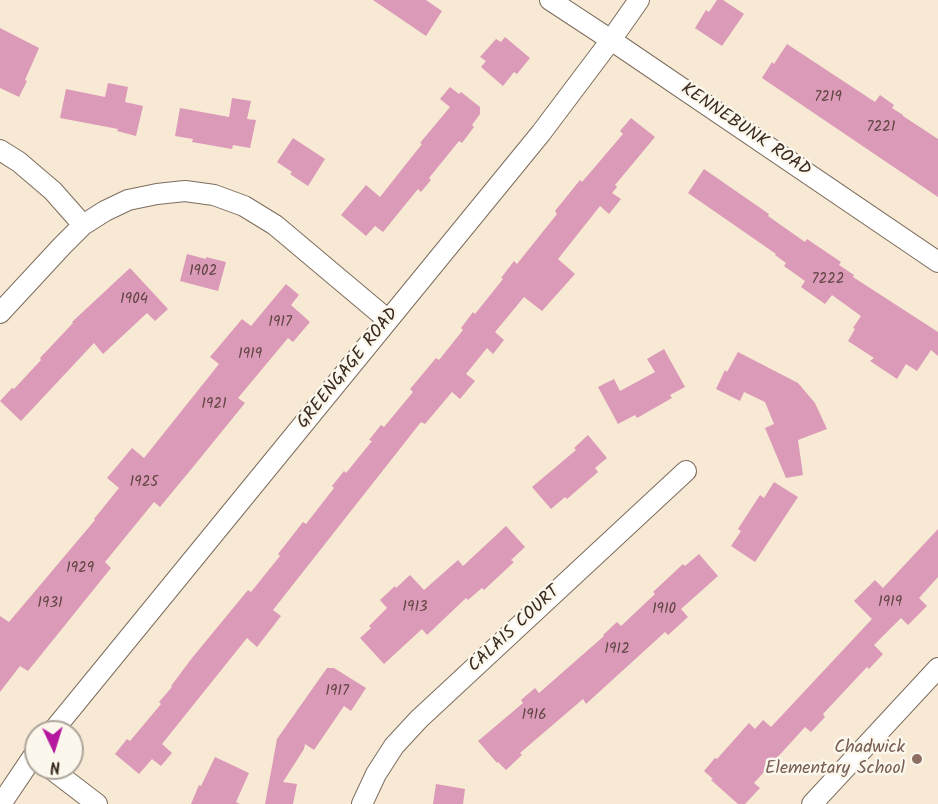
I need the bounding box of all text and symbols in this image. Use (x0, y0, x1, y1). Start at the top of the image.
street label: KENNEBUNK ROAD (676, 79, 814, 183)
house number: 7219 (814, 89, 842, 107)
house number: 7221 (866, 119, 896, 137)
house number: 1902 (189, 263, 217, 281)
house number: 7222 (811, 271, 845, 289)
house number: 1904 (120, 291, 148, 309)
street label: GREENGAGE ROAD (294, 304, 404, 434)
house number: 1917 (268, 314, 292, 332)
house number: 1919 (238, 346, 262, 364)
house number: 1921 (201, 396, 227, 414)
house number: 1925 (130, 474, 158, 492)
house number: 1929 (66, 560, 94, 578)
street label: CALAIS COURT (465, 582, 565, 678)
house number: 1919 (878, 594, 902, 612)
house number: 1931 (37, 595, 63, 613)
house number: 1913 (402, 599, 428, 617)
house number: 1910 (652, 601, 676, 619)
house number: 1912 (604, 641, 630, 659)
house number: 1917 (325, 683, 349, 701)
house number: 1916 (521, 707, 547, 725)
north arrow (24, 720, 84, 780)
place label: Chadwick Elementary School (765, 738, 905, 780)
marker: Chadwick Elementary School (910, 752, 924, 766)
text: N (49, 754, 61, 779)

